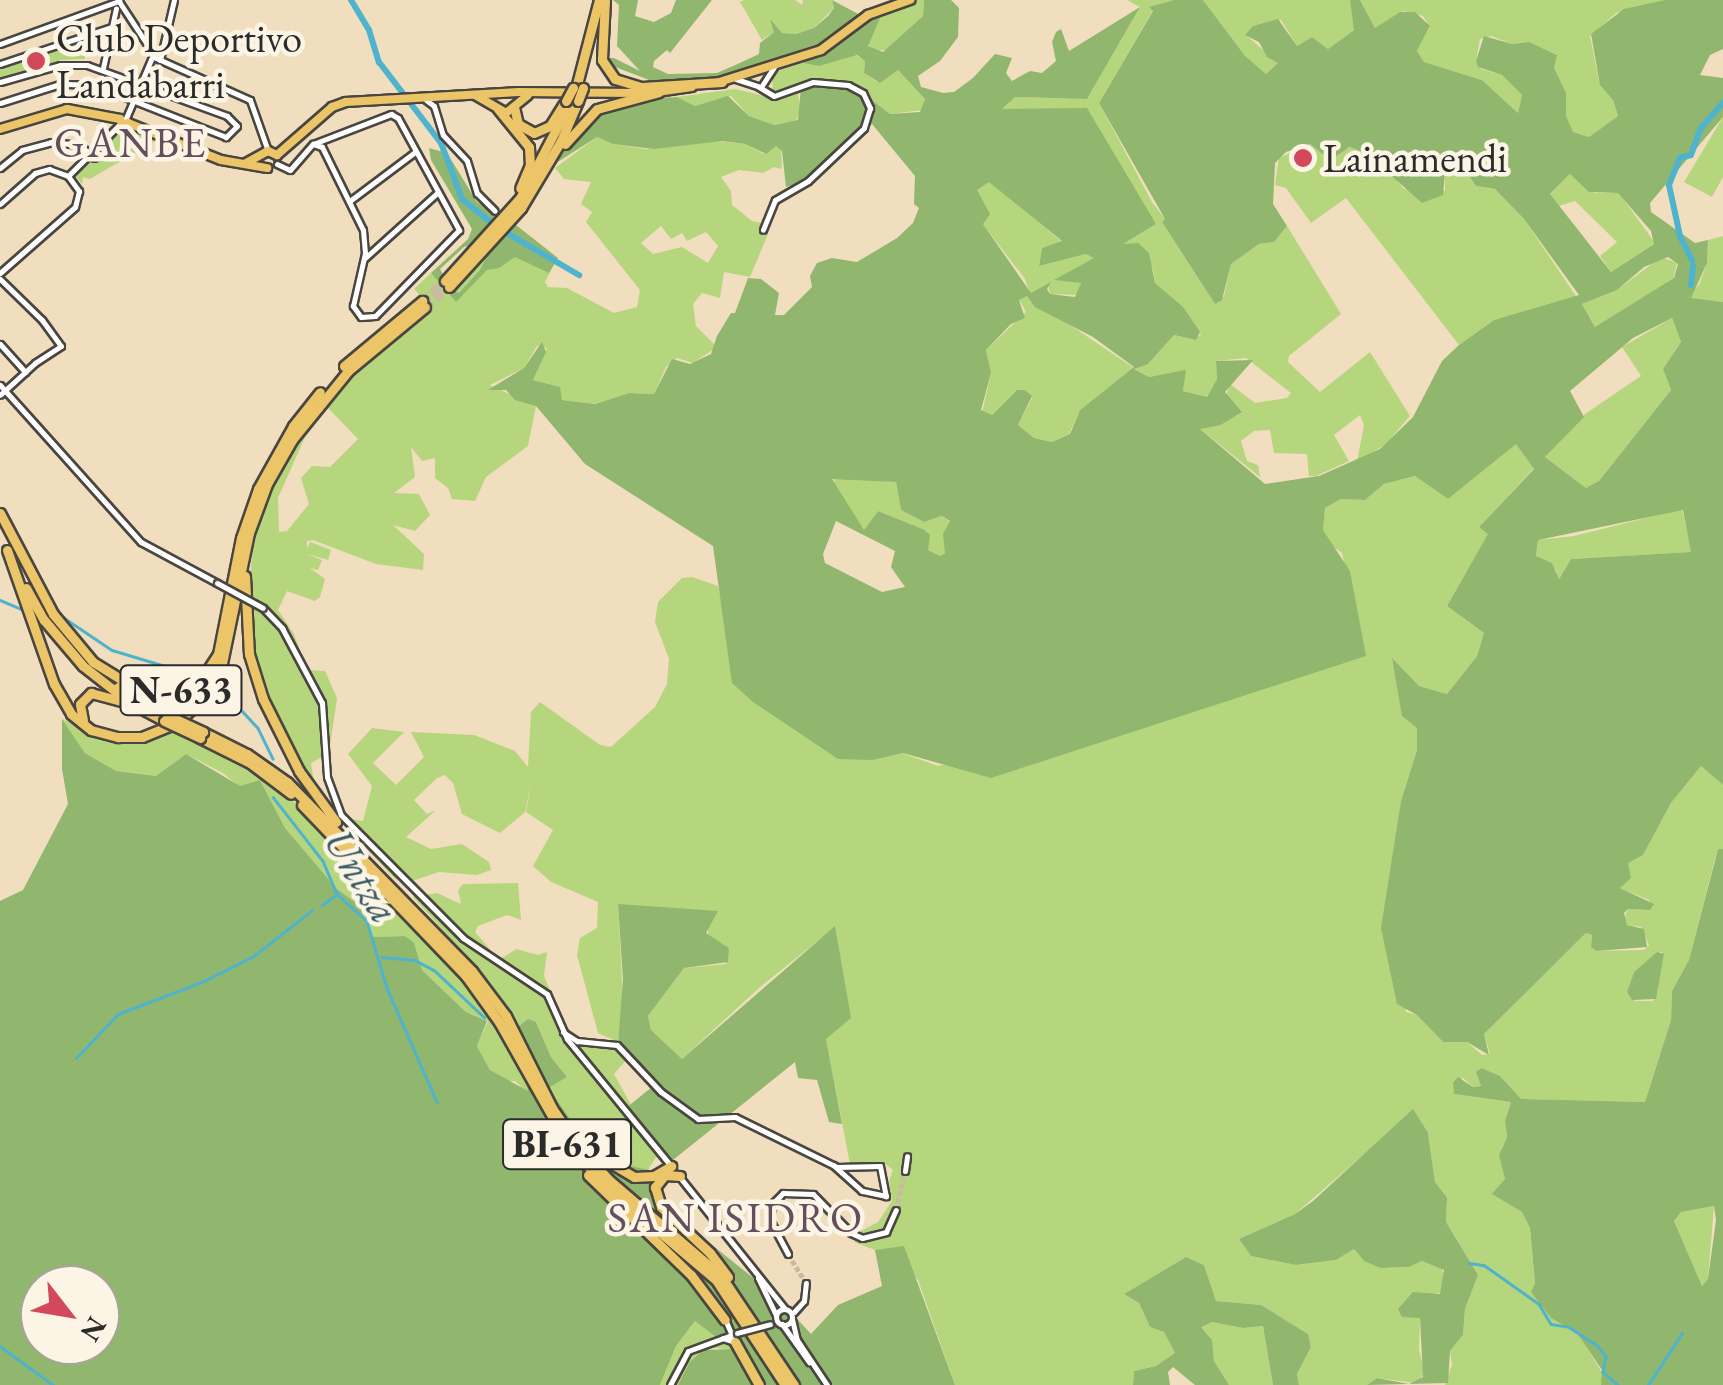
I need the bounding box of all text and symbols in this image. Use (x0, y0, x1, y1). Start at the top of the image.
place label: Club Deportivo Landabarri (56, 14, 302, 108)
marker: Club Deportivo Landabarri (25, 50, 47, 72)
district label: GANBE (54, 118, 208, 168)
place label: Lainamendi (1323, 134, 1507, 182)
marker: Lainamendi (1292, 147, 1314, 169)
road number: N-633 (119, 657, 244, 723)
water label: Untza (313, 820, 409, 932)
road number: BI-631 (502, 1111, 632, 1177)
district label: SAN ISIDRO (607, 1193, 865, 1243)
north arrow (20, 1265, 120, 1365)
text: N (73, 1310, 115, 1348)

